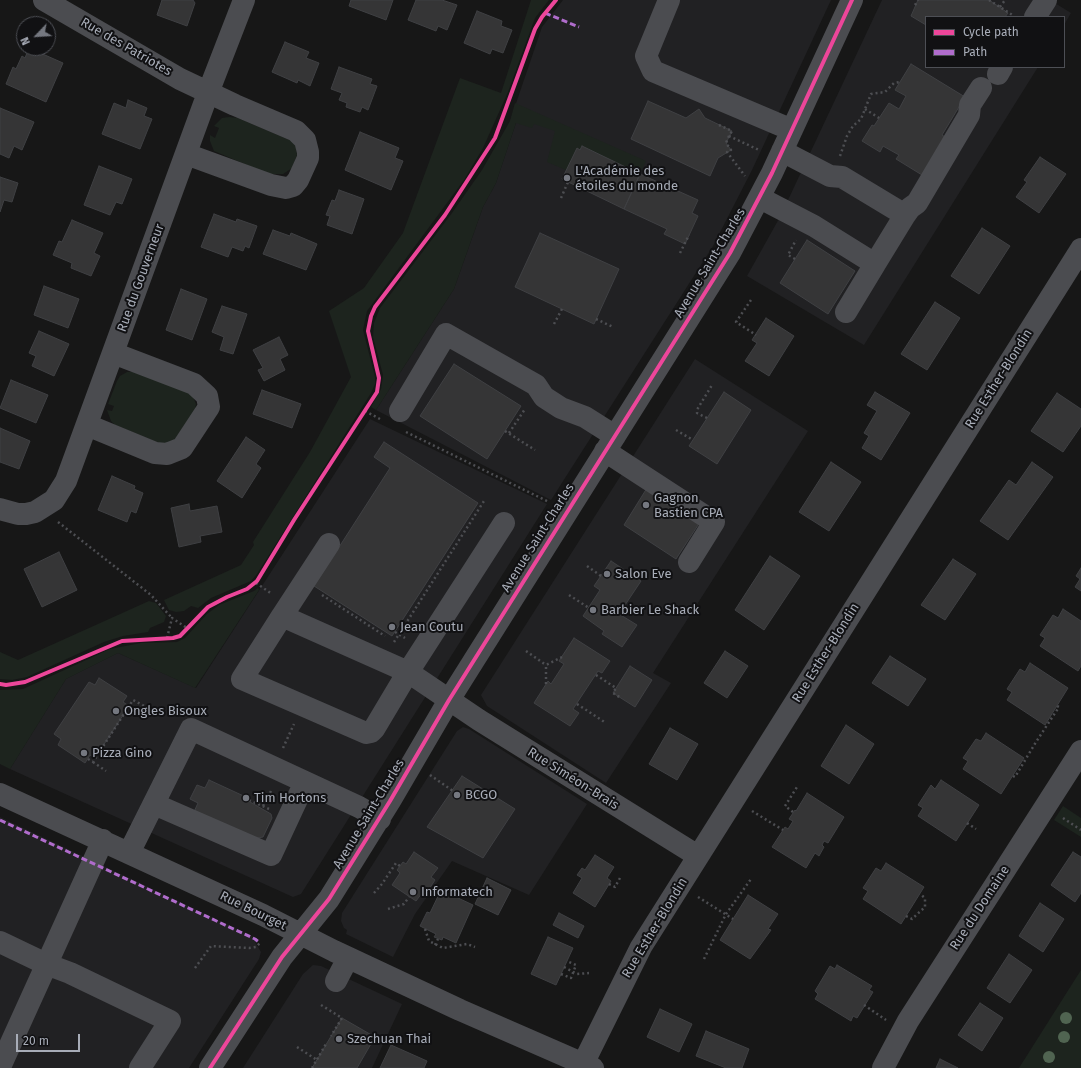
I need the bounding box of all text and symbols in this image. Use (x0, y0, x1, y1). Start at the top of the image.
street label: Rue des Patriotes (78, 15, 174, 79)
north arrow (16, 16, 56, 56)
legend (925, 16, 1065, 68)
text: Cycle path (963, 25, 1019, 39)
text: N (18, 35, 33, 47)
text: Path (963, 45, 987, 59)
place label: L'Académie des étoiles du monde (575, 163, 678, 194)
marker: L'Académie des étoiles du monde (562, 173, 572, 183)
street label: Avenue Saint-Charles (671, 205, 749, 321)
street label: Rue du Gouverneur (114, 222, 168, 334)
street label: Rue Esther-Blondin (962, 327, 1036, 431)
street label: Avenue Saint-Charles (498, 481, 578, 595)
place label: Gagnon Bastien CPA (654, 490, 723, 521)
marker: Gagnon Bastien CPA (641, 500, 651, 510)
place label: Salon Eve (615, 566, 672, 582)
marker: Salon Eve (602, 569, 612, 579)
street label: Rue Esther-Blondin (789, 601, 863, 705)
place label: Barbier Le Shack (601, 602, 699, 618)
marker: Barbier Le Shack (588, 605, 598, 615)
place label: Jean Coutu (400, 619, 463, 635)
marker: Jean Coutu (387, 622, 397, 632)
place label: Ongles Bisoux (124, 703, 207, 719)
marker: Ongles Bisoux (111, 706, 121, 716)
place label: Pizza Gino (92, 745, 152, 761)
street label: Rue Siméon-Brais (524, 745, 622, 813)
marker: Pizza Gino (79, 748, 89, 758)
street label: Avenue Saint-Charles (330, 756, 408, 872)
place label: BCGO (465, 787, 497, 803)
place label: Tim Hortons (254, 790, 326, 806)
marker: BCGO (452, 790, 462, 800)
marker: Tim Hortons (241, 793, 251, 803)
street label: Rue du Domaine (947, 863, 1013, 953)
street label: Rue Esther-Blondin (619, 875, 691, 981)
place label: Informatech (421, 884, 493, 900)
marker: Informatech (408, 887, 418, 897)
street label: Rue Bourget (217, 888, 289, 934)
scale bar (18, 1026, 82, 1052)
place label: Szechuan Thai (347, 1031, 431, 1047)
text: 20 m (23, 1034, 49, 1048)
marker: Szechuan Thai (334, 1034, 344, 1044)

